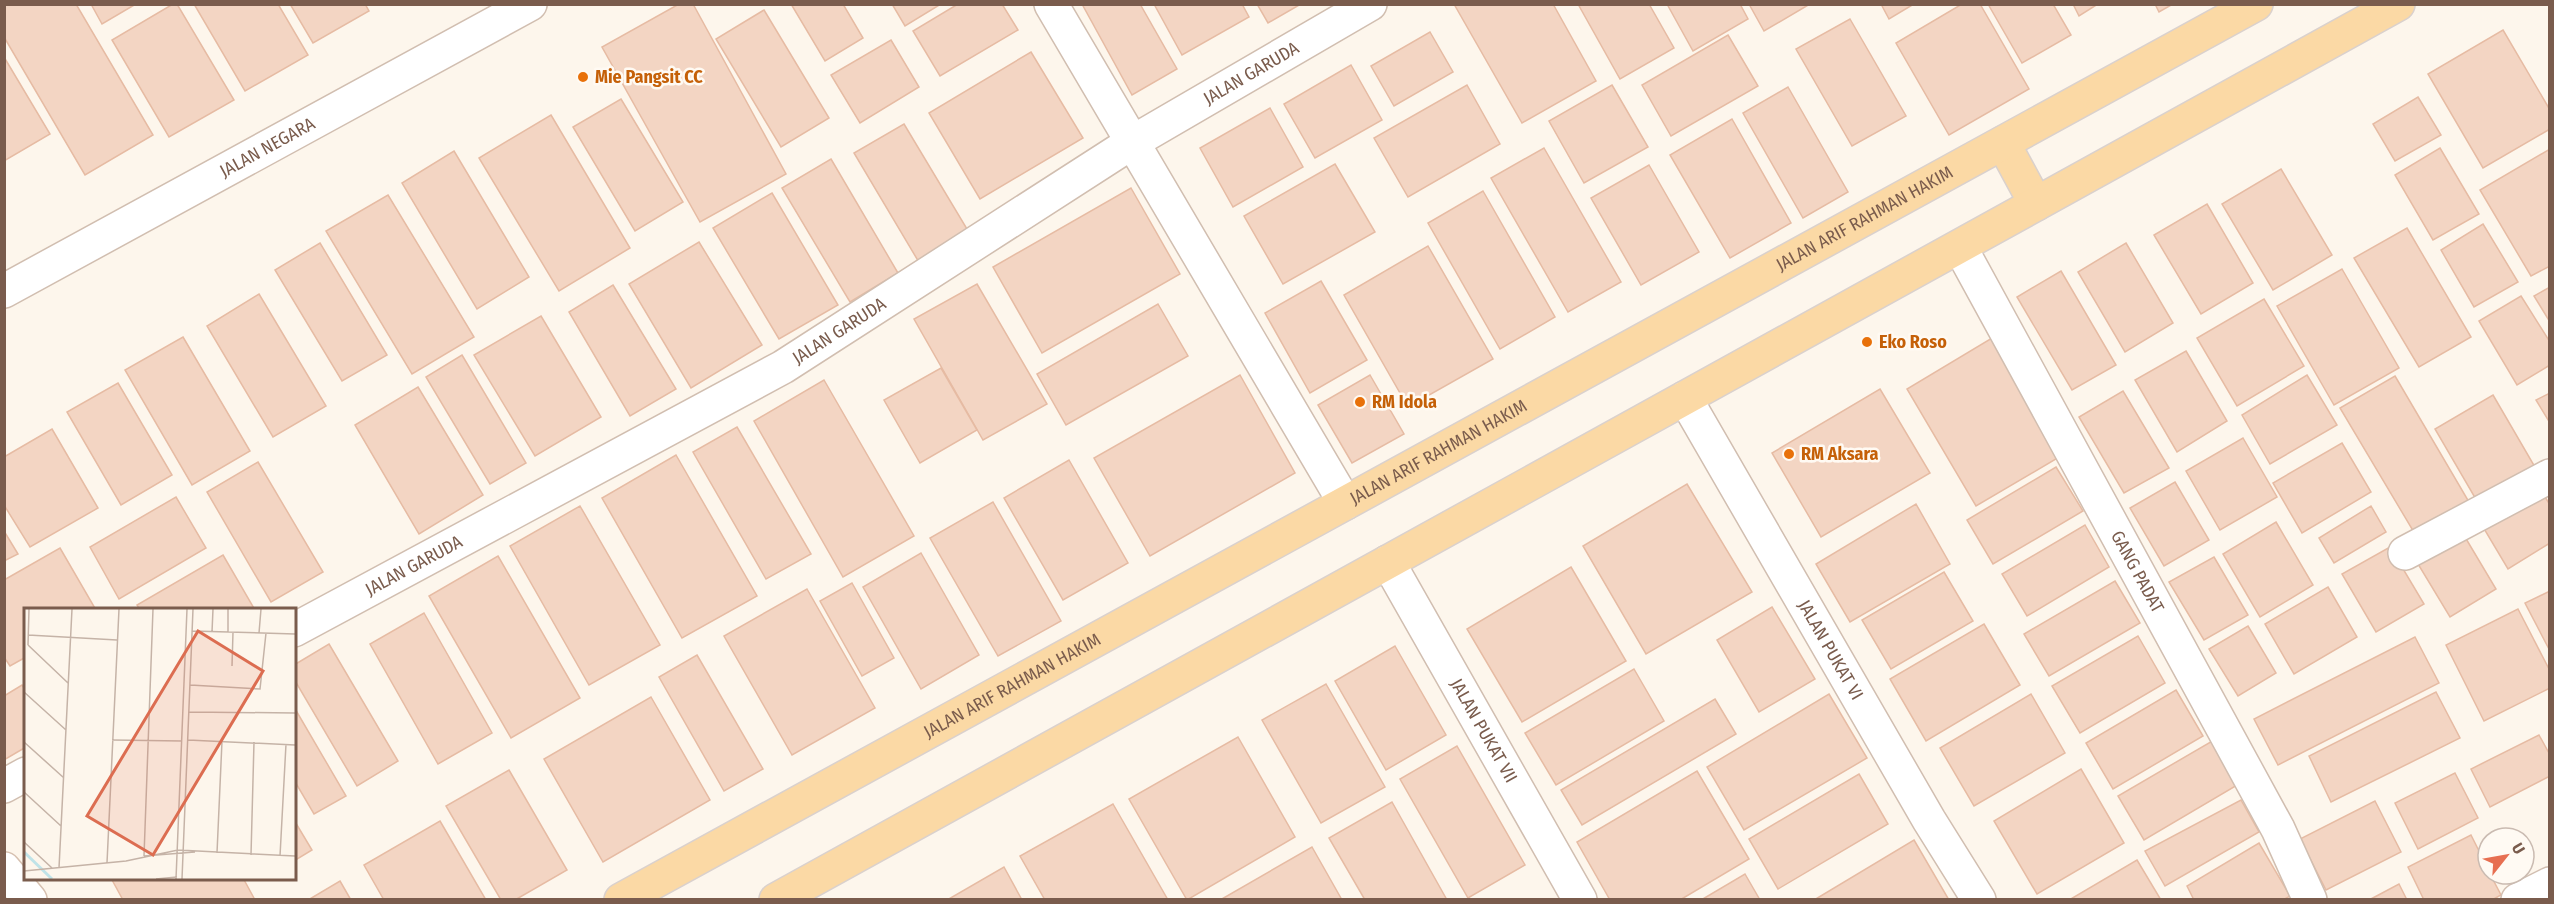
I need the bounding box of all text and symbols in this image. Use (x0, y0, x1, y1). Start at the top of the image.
street label: JALAN GARUDA (1199, 37, 1303, 110)
place label: Mie Pangsit CC (595, 66, 703, 88)
marker: Mie Pangsit CC (576, 70, 590, 84)
street label: JALAN NEGARA (216, 112, 319, 182)
street label: JALAN ARIF RAHMAN HAKIM (1772, 161, 1957, 276)
street label: JALAN GARUDA (788, 292, 890, 369)
place label: Eko Roso (1879, 331, 1947, 353)
marker: Eko Roso (1860, 335, 1874, 349)
place label: RM Idola (1372, 391, 1437, 413)
street label: JALAN ARIF RAHMAN HAKIM (1346, 395, 1531, 509)
marker: RM Idola (1353, 395, 1367, 409)
place label: RM Aksara (1801, 443, 1878, 465)
marker: RM Aksara (1782, 447, 1796, 461)
street label: GANG PADAT (2106, 527, 2169, 617)
street label: JALAN GARUDA (362, 530, 467, 601)
street label: JALAN PUKAT VI (1793, 596, 1868, 704)
inset map (24, 608, 296, 880)
street label: JALAN ARIF RAHMAN HAKIM (920, 628, 1104, 743)
street label: JALAN PUKAT VII (1446, 675, 1522, 787)
north arrow (2476, 826, 2536, 886)
text: U (2508, 840, 2529, 857)

